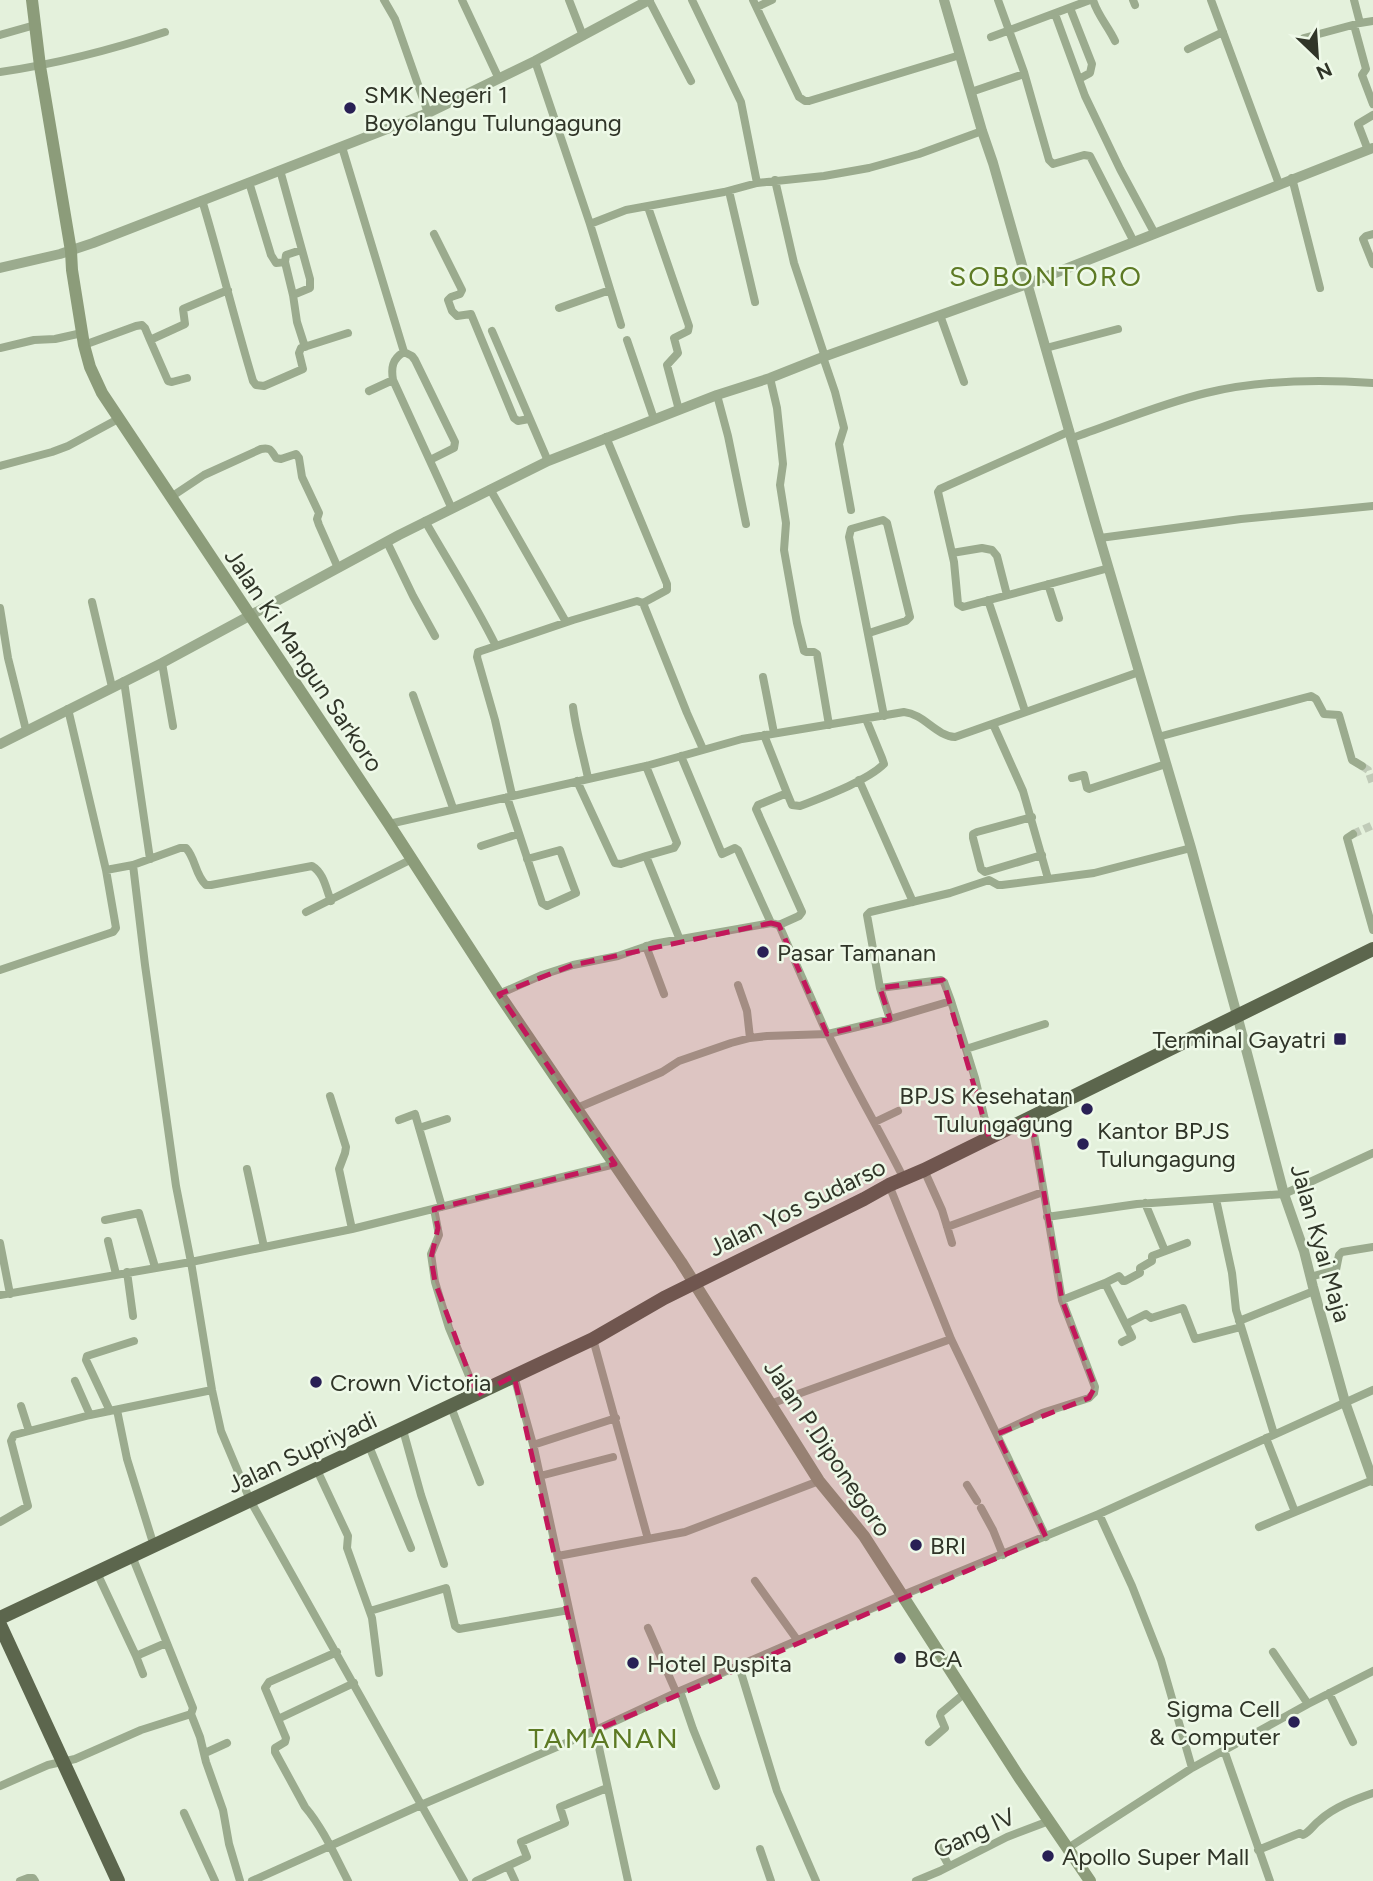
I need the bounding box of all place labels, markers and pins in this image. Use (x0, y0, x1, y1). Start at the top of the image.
place label: SMK Negeri 1 Boyolangu Tulungagung (364, 80, 622, 137)
marker: SMK Negeri 1 Boyolangu Tulungagung (342, 100, 358, 116)
place label: Pasar Tamanan (777, 938, 936, 967)
marker: Pasar Tamanan (755, 944, 771, 960)
place label: Terminal Gayatri (1153, 1025, 1326, 1054)
marker: Terminal Gayatri (1332, 1031, 1348, 1047)
place label: BPJS Kesehatan Tulungagung (899, 1081, 1073, 1138)
marker: BPJS Kesehatan Tulungagung (1079, 1101, 1095, 1117)
place label: Kantor BPJS Tulungagung (1097, 1116, 1236, 1173)
marker: Kantor BPJS Tulungagung (1075, 1136, 1091, 1152)
place label: Crown Victoria (330, 1368, 491, 1397)
marker: Crown Victoria (308, 1374, 324, 1390)
place label: BRI (930, 1531, 966, 1560)
marker: BRI (908, 1537, 924, 1553)
place label: BCA (914, 1644, 963, 1673)
place label: Hotel Puspita (647, 1649, 792, 1678)
marker: BCA (892, 1650, 908, 1666)
marker: Hotel Puspita (625, 1655, 641, 1671)
place label: Sigma Cell & Computer (1149, 1694, 1280, 1751)
marker: Sigma Cell & Computer (1286, 1714, 1302, 1730)
place label: Apollo Super Mall (1062, 1842, 1249, 1871)
marker: Apollo Super Mall (1040, 1848, 1056, 1864)

